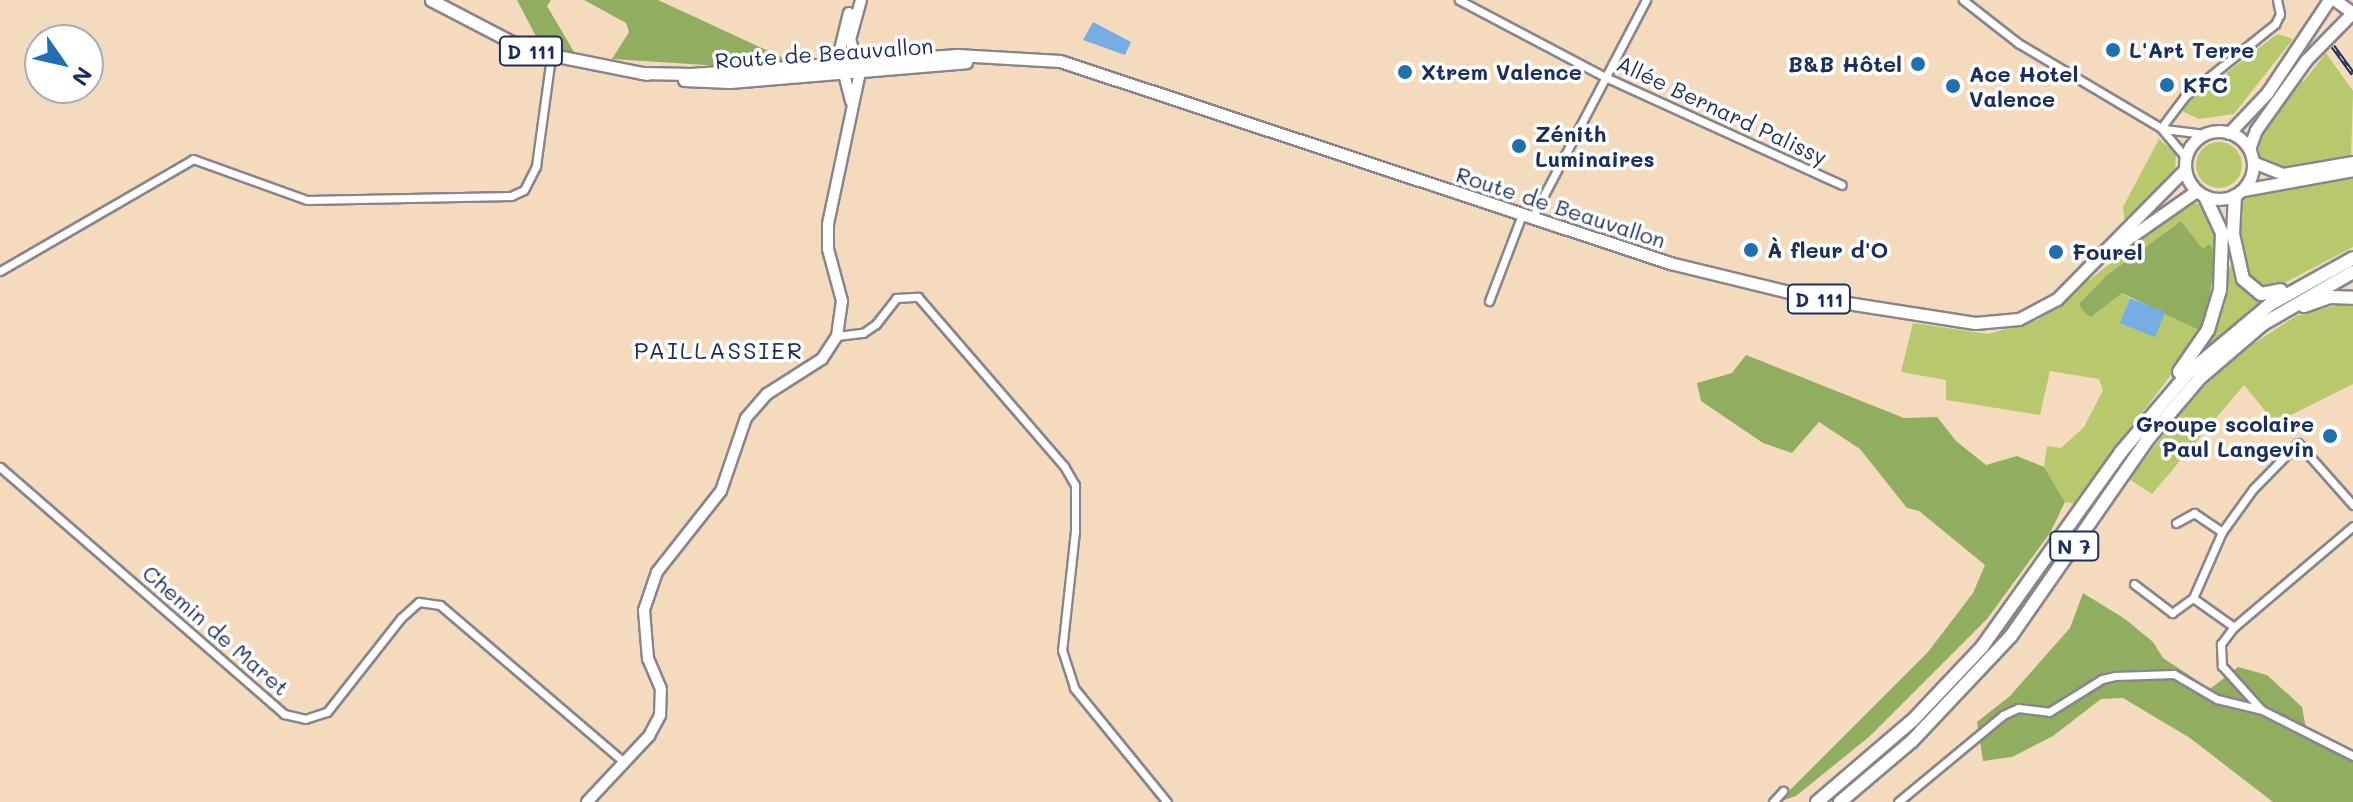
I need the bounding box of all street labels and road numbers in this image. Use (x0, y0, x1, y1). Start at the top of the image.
street label: Route de Beauvallon (714, 32, 934, 74)
road number: D 111 (497, 35, 565, 67)
street label: Allée Bernard Palissy (1613, 50, 1831, 170)
street label: Route de Beauvallon (1453, 161, 1669, 253)
road number: D 111 (1785, 283, 1853, 315)
road number: N 7 (2048, 530, 2100, 562)
street label: Chemin de Maret (137, 559, 295, 701)

